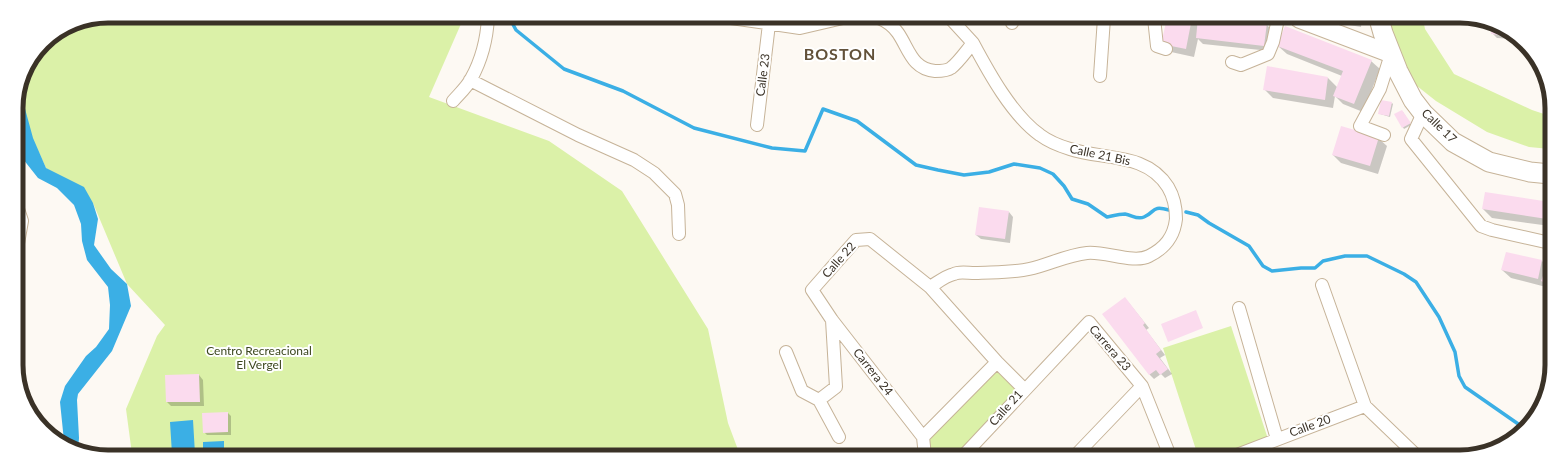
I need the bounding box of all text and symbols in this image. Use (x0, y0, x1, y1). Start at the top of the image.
district label: BOSTON (804, 44, 876, 63)
street label: Calle 23 (752, 53, 773, 97)
street label: Calle 17 (1419, 105, 1460, 146)
street label: Calle 21 Bis (1068, 141, 1132, 168)
street label: Calle 22 (819, 239, 859, 281)
street label: Carrera 23 (1086, 322, 1134, 374)
park label: Centro Recreacional El Vergel (206, 343, 312, 372)
street label: Carrera 24 (850, 345, 897, 398)
street label: Calle 21 (986, 387, 1026, 429)
street label: Calle 20 (1287, 411, 1333, 440)

